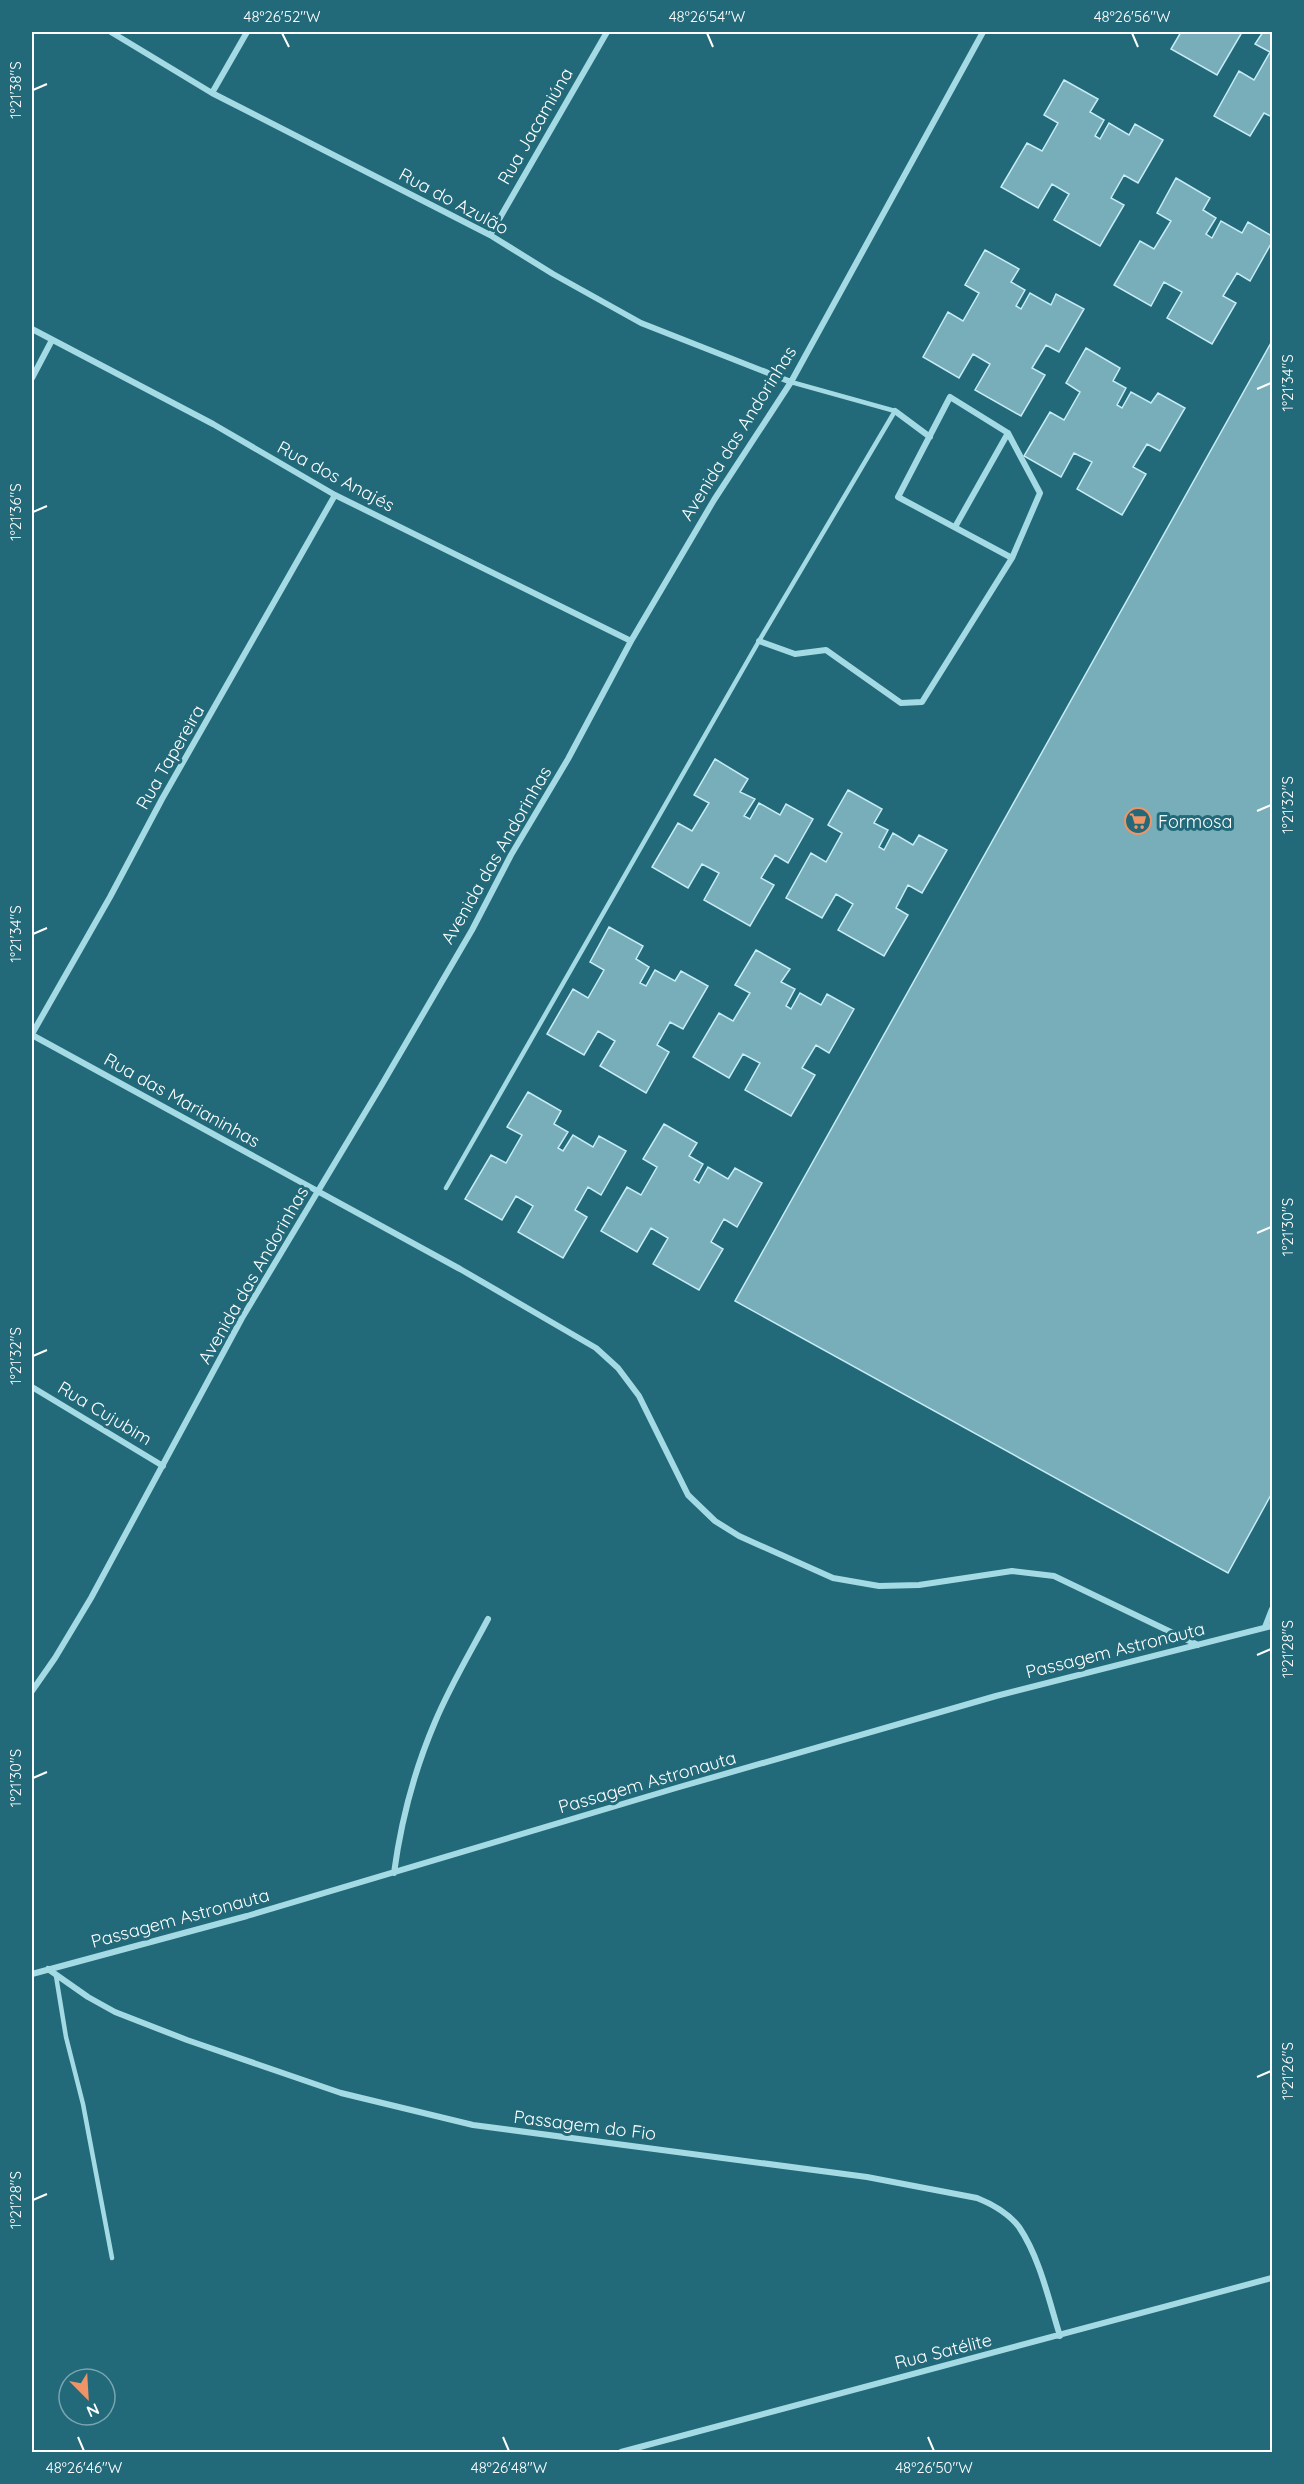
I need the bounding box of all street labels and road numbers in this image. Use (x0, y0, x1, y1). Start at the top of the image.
street label: Rua Jacamiúna (492, 63, 578, 189)
street label: Rua do Azulão (395, 162, 513, 240)
street label: Avenida das Andorinhas (675, 341, 801, 525)
street label: Rua dos Anajés (273, 435, 399, 517)
street label: Rua Tapereira (131, 701, 209, 813)
street label: Avenida das Andorinhas (436, 762, 556, 948)
street label: Rua das Marianinhas (100, 1048, 264, 1152)
street label: Avenida das Andorinhas (193, 1182, 313, 1368)
street label: Rua Cujubim (54, 1376, 156, 1450)
street label: Passagem Astronauta (1023, 1617, 1207, 1683)
street label: Passagem Astronauta (555, 1746, 739, 1818)
street label: Passagem Astronauta (88, 1883, 272, 1953)
street label: Passagem do Fio (512, 2105, 658, 2145)
street label: Rua Satélite (892, 2328, 994, 2374)

